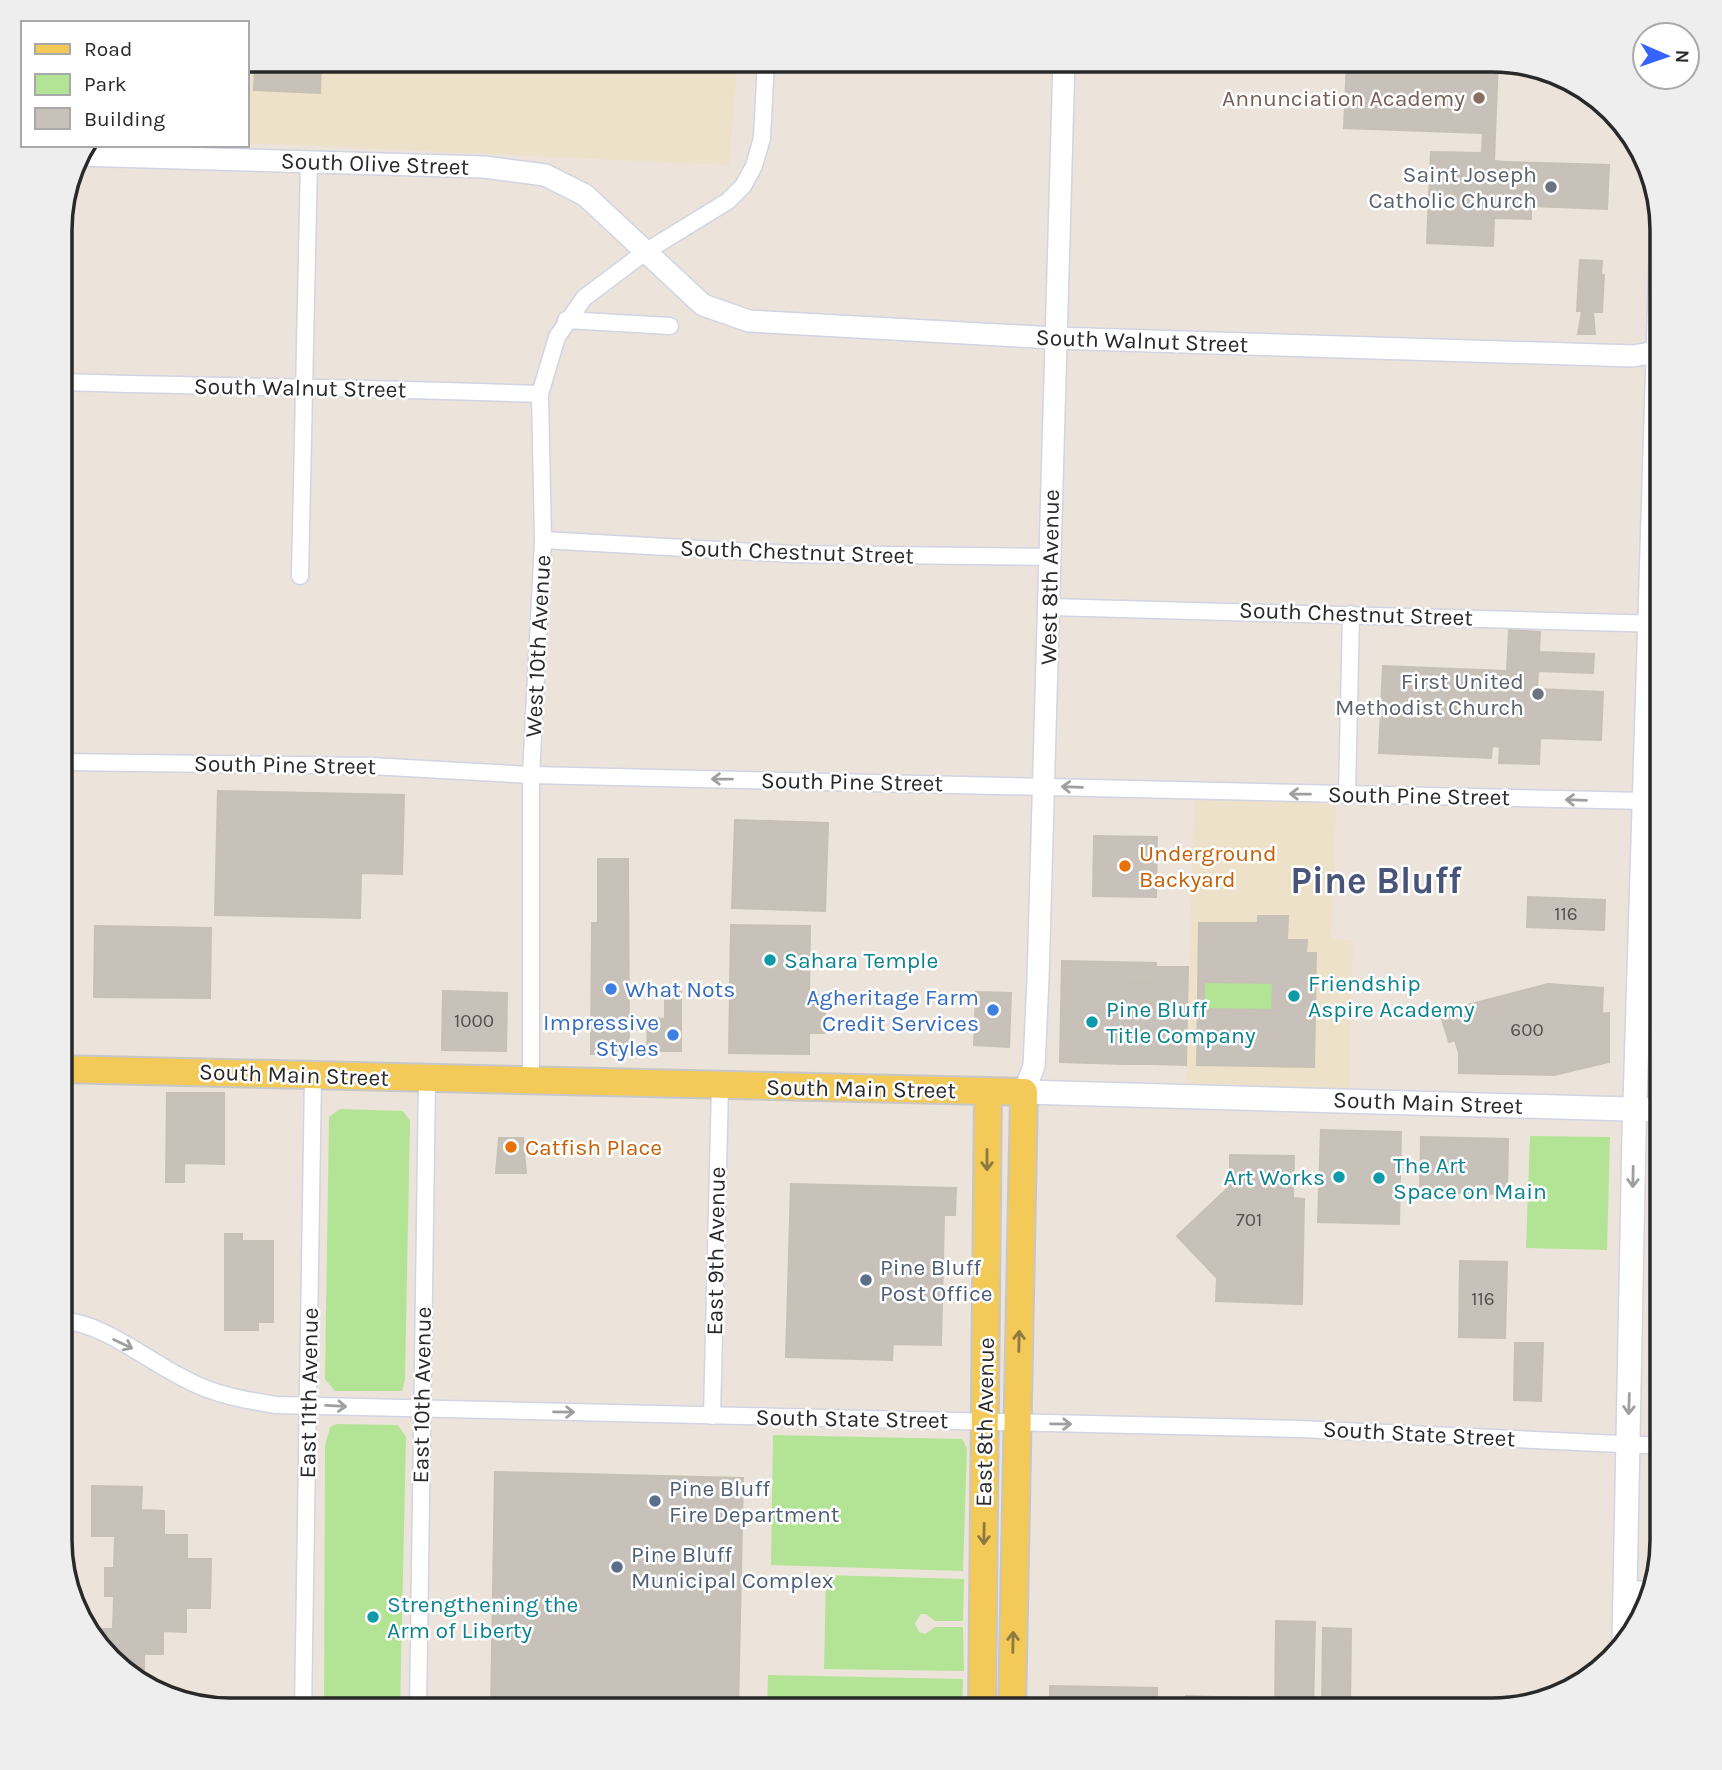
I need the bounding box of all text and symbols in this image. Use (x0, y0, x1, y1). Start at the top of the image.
legend (21, 21, 248, 147)
north arrow (1631, 21, 1701, 91)
text: Road (84, 37, 132, 61)
text: N (1671, 49, 1693, 64)
text: Park (84, 72, 127, 96)
place label: Annunciation Academy (1222, 85, 1465, 112)
marker: Annunciation Academy (1471, 90, 1487, 106)
text: Building (84, 107, 165, 131)
street label: South Olive Street (280, 147, 470, 181)
place label: Saint Joseph Catholic Church (1369, 161, 1537, 214)
marker: Saint Joseph Catholic Church (1543, 179, 1559, 195)
street label: South Walnut Street (1035, 324, 1249, 358)
street label: South Walnut Street (194, 373, 407, 403)
street label: West 8th Avenue (1035, 489, 1065, 665)
street label: South Chestnut Street (680, 534, 915, 570)
street label: West 10th Avenue (520, 554, 556, 738)
street label: South Chestnut Street (1239, 596, 1474, 632)
place label: First United Methodist Church (1335, 668, 1524, 721)
marker: First United Methodist Church (1530, 686, 1546, 702)
street label: South Pine Street (194, 750, 377, 780)
street label: South Pine Street (761, 767, 944, 797)
one-way arrow (711, 772, 734, 786)
one-way arrow (1061, 781, 1084, 794)
street label: South Pine Street (1328, 781, 1511, 811)
one-way arrow (1289, 787, 1312, 800)
one-way arrow (1565, 793, 1588, 806)
place label: Underground Backyard (1139, 840, 1277, 893)
marker: Underground Backyard (1117, 858, 1133, 874)
district label: Pine Bluff (1290, 859, 1462, 902)
house number: 116 (1554, 903, 1578, 925)
place label: Sahara Temple (784, 947, 938, 974)
marker: Sahara Temple (762, 952, 778, 968)
place label: Friendship Aspire Academy (1308, 970, 1475, 1023)
place label: What Nots (625, 976, 735, 1003)
marker: What Nots (603, 981, 619, 997)
place label: Agheritage Farm Credit Services (806, 984, 979, 1037)
marker: Friendship Aspire Academy (1286, 988, 1302, 1004)
place label: Pine Bluff Title Company (1106, 996, 1256, 1049)
marker: Agheritage Farm Credit Services (985, 1002, 1001, 1018)
place label: Impressive Styles (543, 1009, 659, 1062)
house number: 1000 (454, 1010, 494, 1032)
marker: Pine Bluff Title Company (1084, 1014, 1100, 1030)
house number: 600 (1510, 1019, 1544, 1041)
marker: Impressive Styles (665, 1027, 681, 1043)
street label: South Main Street (199, 1058, 390, 1092)
street label: South Main Street (766, 1074, 956, 1104)
street label: South Main Street (1333, 1086, 1524, 1120)
place label: Catfish Place (525, 1134, 662, 1161)
marker: Catfish Place (503, 1139, 519, 1155)
one-way arrow (981, 1148, 994, 1171)
place label: The Art Space on Main (1393, 1152, 1547, 1205)
place label: Art Works (1224, 1164, 1325, 1191)
one-way arrow (1626, 1165, 1640, 1188)
street label: East 9th Avenue (701, 1166, 731, 1336)
marker: Art Works (1331, 1169, 1347, 1185)
marker: The Art Space on Main (1371, 1170, 1387, 1186)
house number: 701 (1236, 1209, 1262, 1231)
place label: Pine Bluff Post Office (880, 1254, 993, 1307)
marker: Pine Bluff Post Office (858, 1272, 874, 1288)
house number: 116 (1471, 1288, 1495, 1310)
street label: East 10th Avenue (407, 1306, 437, 1484)
street label: East 11th Avenue (294, 1307, 324, 1479)
one-way arrow (1012, 1330, 1026, 1353)
one-way arrow (112, 1337, 133, 1351)
street label: East 8th Avenue (970, 1337, 1000, 1507)
one-way arrow (1622, 1392, 1635, 1415)
one-way arrow (325, 1400, 348, 1413)
street label: South State Street (755, 1404, 949, 1434)
one-way arrow (552, 1406, 575, 1419)
street label: South State Street (1322, 1415, 1516, 1453)
one-way arrow (1049, 1417, 1072, 1431)
place label: Pine Bluff Fire Department (669, 1475, 840, 1528)
marker: Pine Bluff Fire Department (647, 1493, 663, 1509)
one-way arrow (977, 1522, 991, 1545)
place label: Pine Bluff Municipal Complex (631, 1541, 834, 1594)
marker: Pine Bluff Municipal Complex (609, 1559, 625, 1575)
place label: Strengthening the Arm of Liberty (387, 1591, 578, 1644)
marker: Strengthening the Arm of Liberty (365, 1609, 381, 1625)
one-way arrow (1007, 1631, 1020, 1654)

